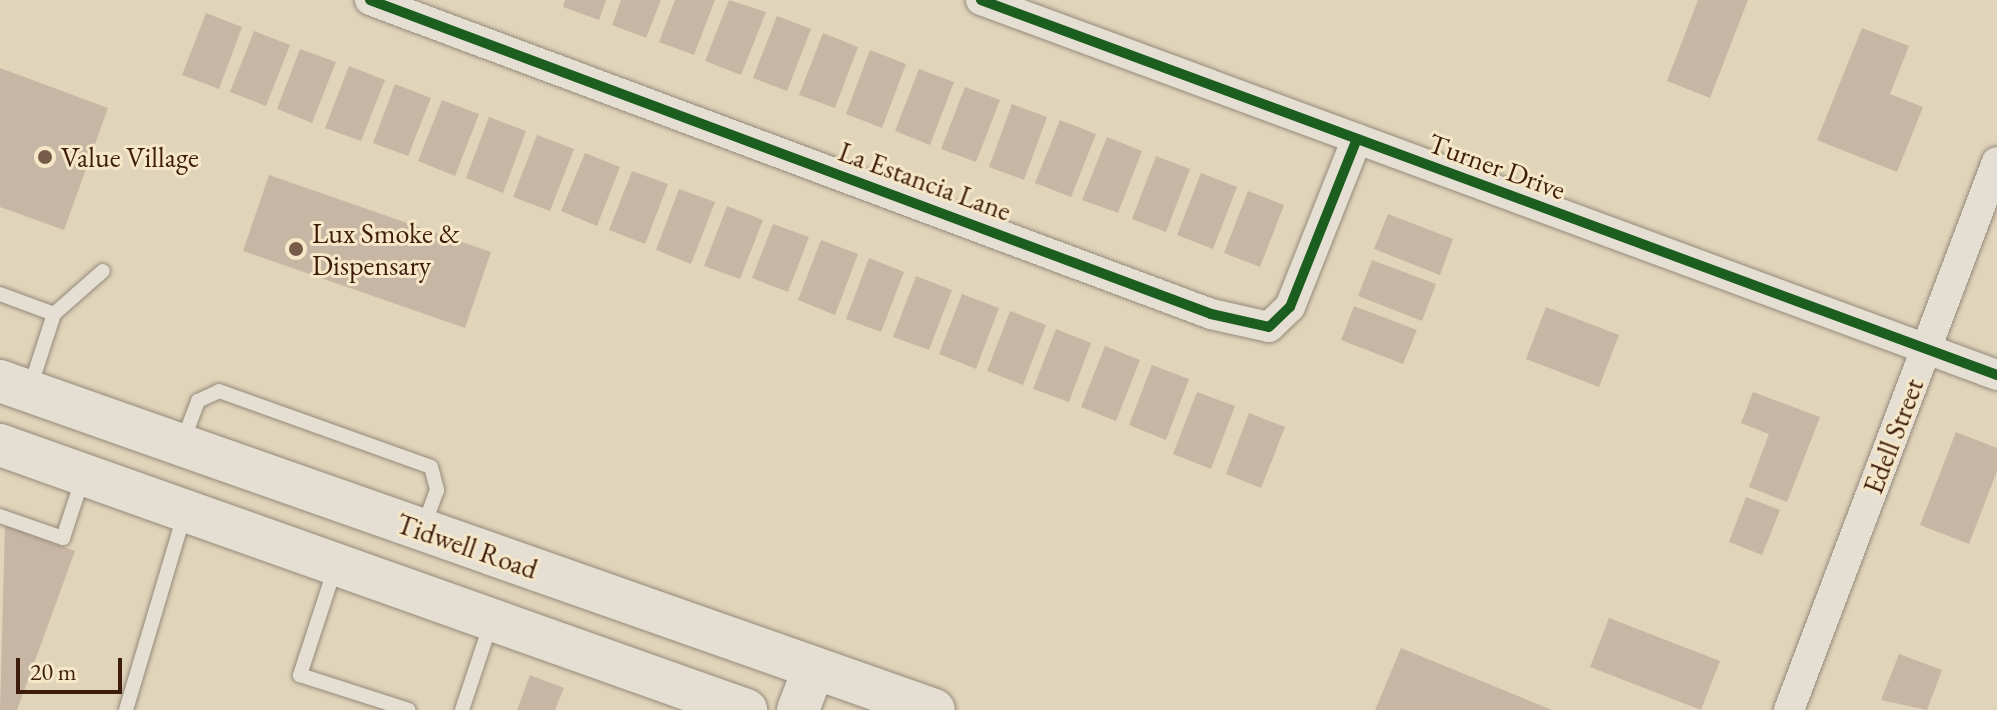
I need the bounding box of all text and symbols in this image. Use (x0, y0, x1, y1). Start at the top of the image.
street label: Turner Drive (1424, 126, 1570, 206)
street label: La Estancia Lane (834, 134, 1016, 228)
place label: Value Village (61, 140, 199, 174)
marker: Value Village (36, 148, 54, 166)
place label: Lux Smoke & Dispensary (312, 216, 460, 282)
marker: Lux Smoke & Dispensary (287, 240, 305, 258)
street label: Edell Street (1856, 374, 1930, 498)
street label: Tidwell Road (392, 506, 542, 586)
scale bar (20, 642, 126, 692)
text: 20 m (30, 656, 77, 687)

